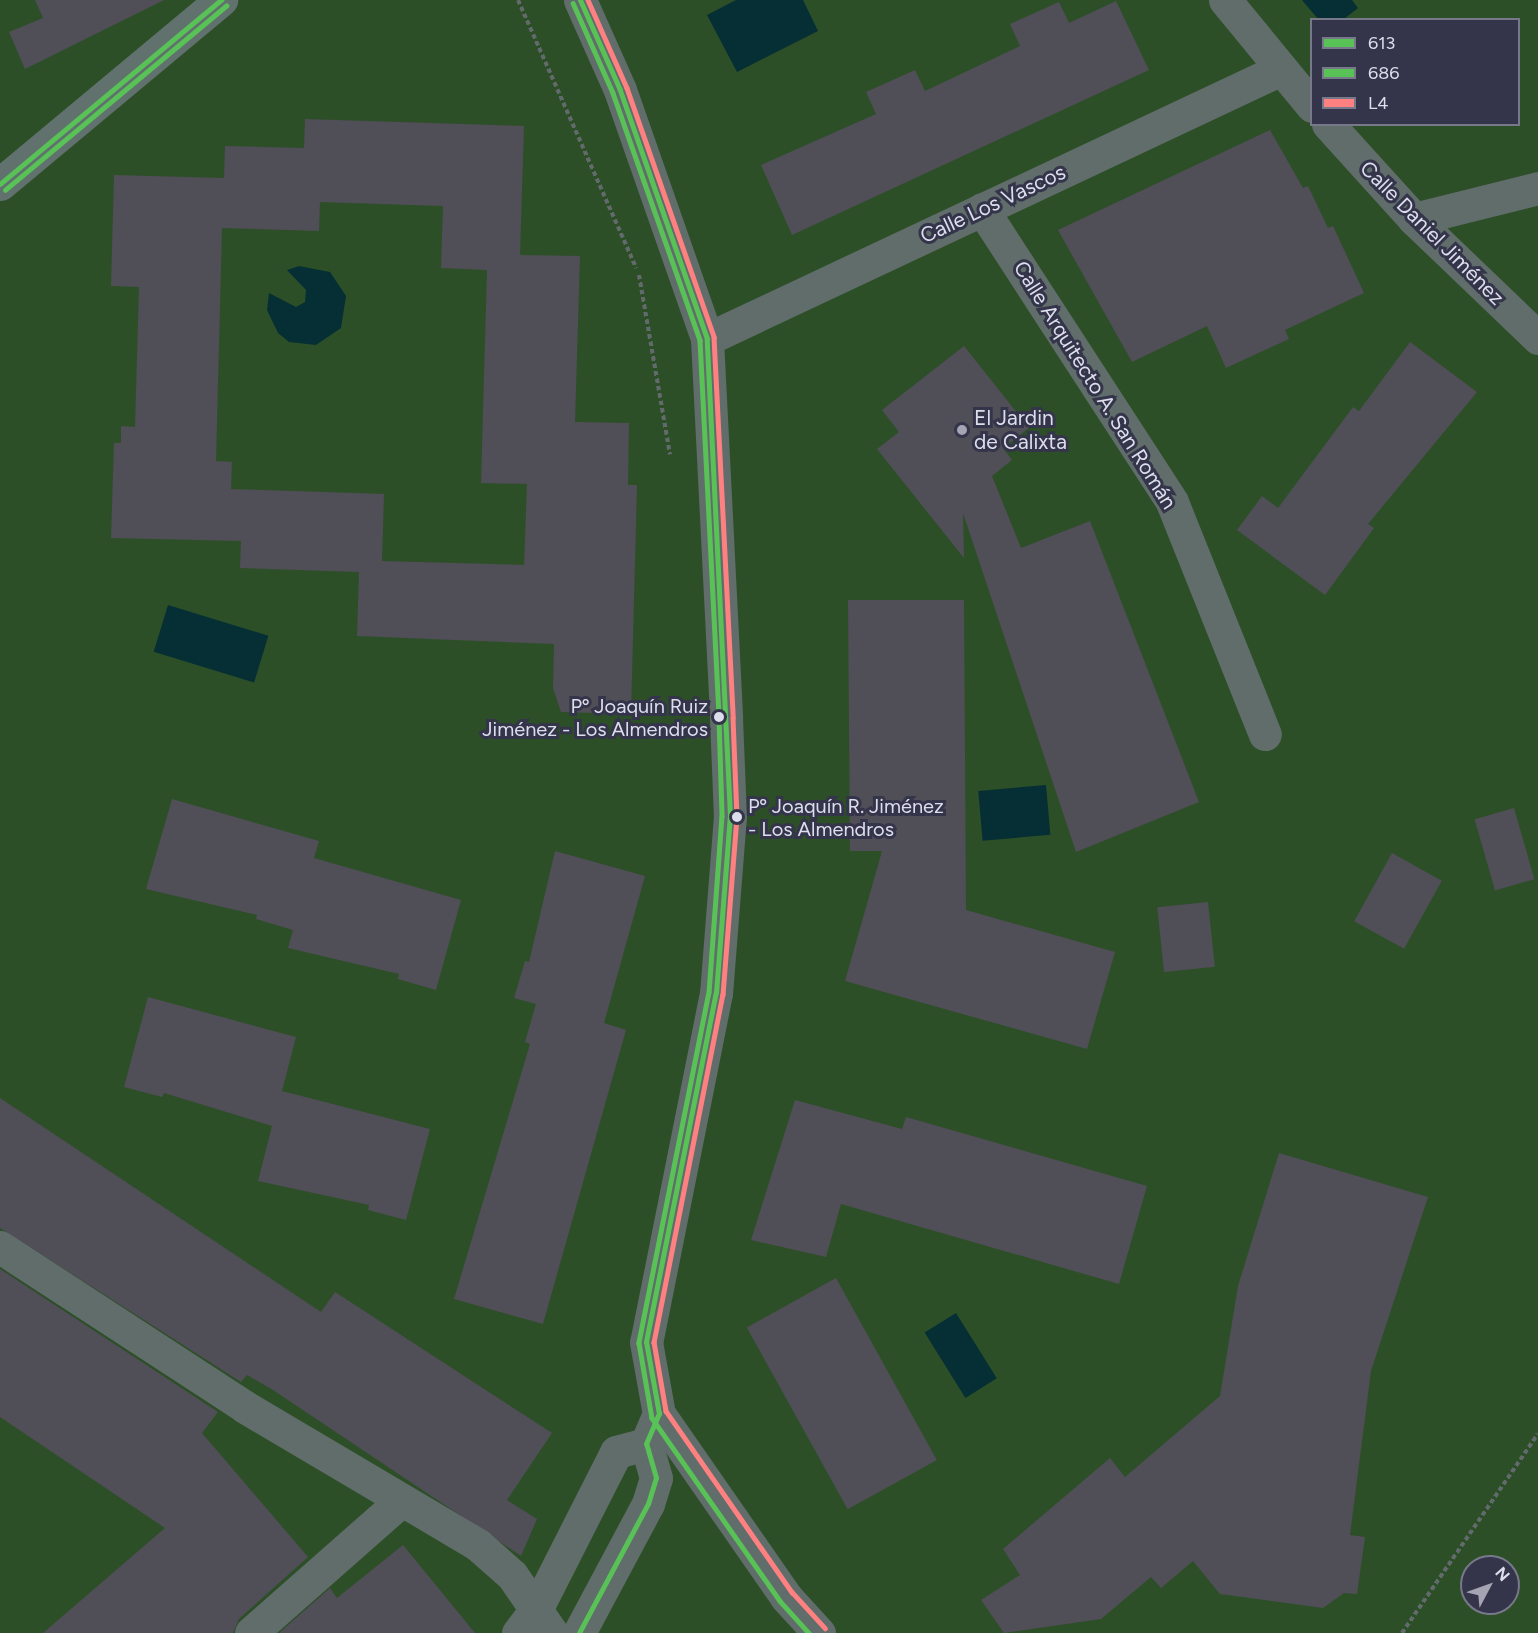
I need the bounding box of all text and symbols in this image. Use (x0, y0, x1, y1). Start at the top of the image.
legend (1310, 18, 1520, 126)
text: 613 (1368, 32, 1395, 54)
text: 686 (1368, 62, 1399, 84)
text: L4 (1368, 92, 1389, 114)
street label: Calle Daniel Jiménez (1355, 156, 1509, 310)
street label: Calle Los Vascos (916, 159, 1070, 249)
street label: Calle Arquitecto A. San Román (1008, 256, 1182, 514)
place label: El Jardin de Calixta (974, 405, 1067, 455)
marker: El Jardin de Calixta (955, 423, 969, 437)
place label: Pº Joaquín Ruiz Jiménez - Los Almendros (482, 694, 708, 741)
marker: Pº Joaquín Ruiz Jiménez - Los Almendros (713, 711, 725, 723)
place label: Pº Joaquín R. Jiménez - Los Almendros (748, 794, 944, 841)
marker: Pº Joaquín R. Jiménez - Los Almendros (731, 811, 743, 823)
north arrow (1460, 1555, 1520, 1615)
text: N (1491, 1563, 1514, 1585)

